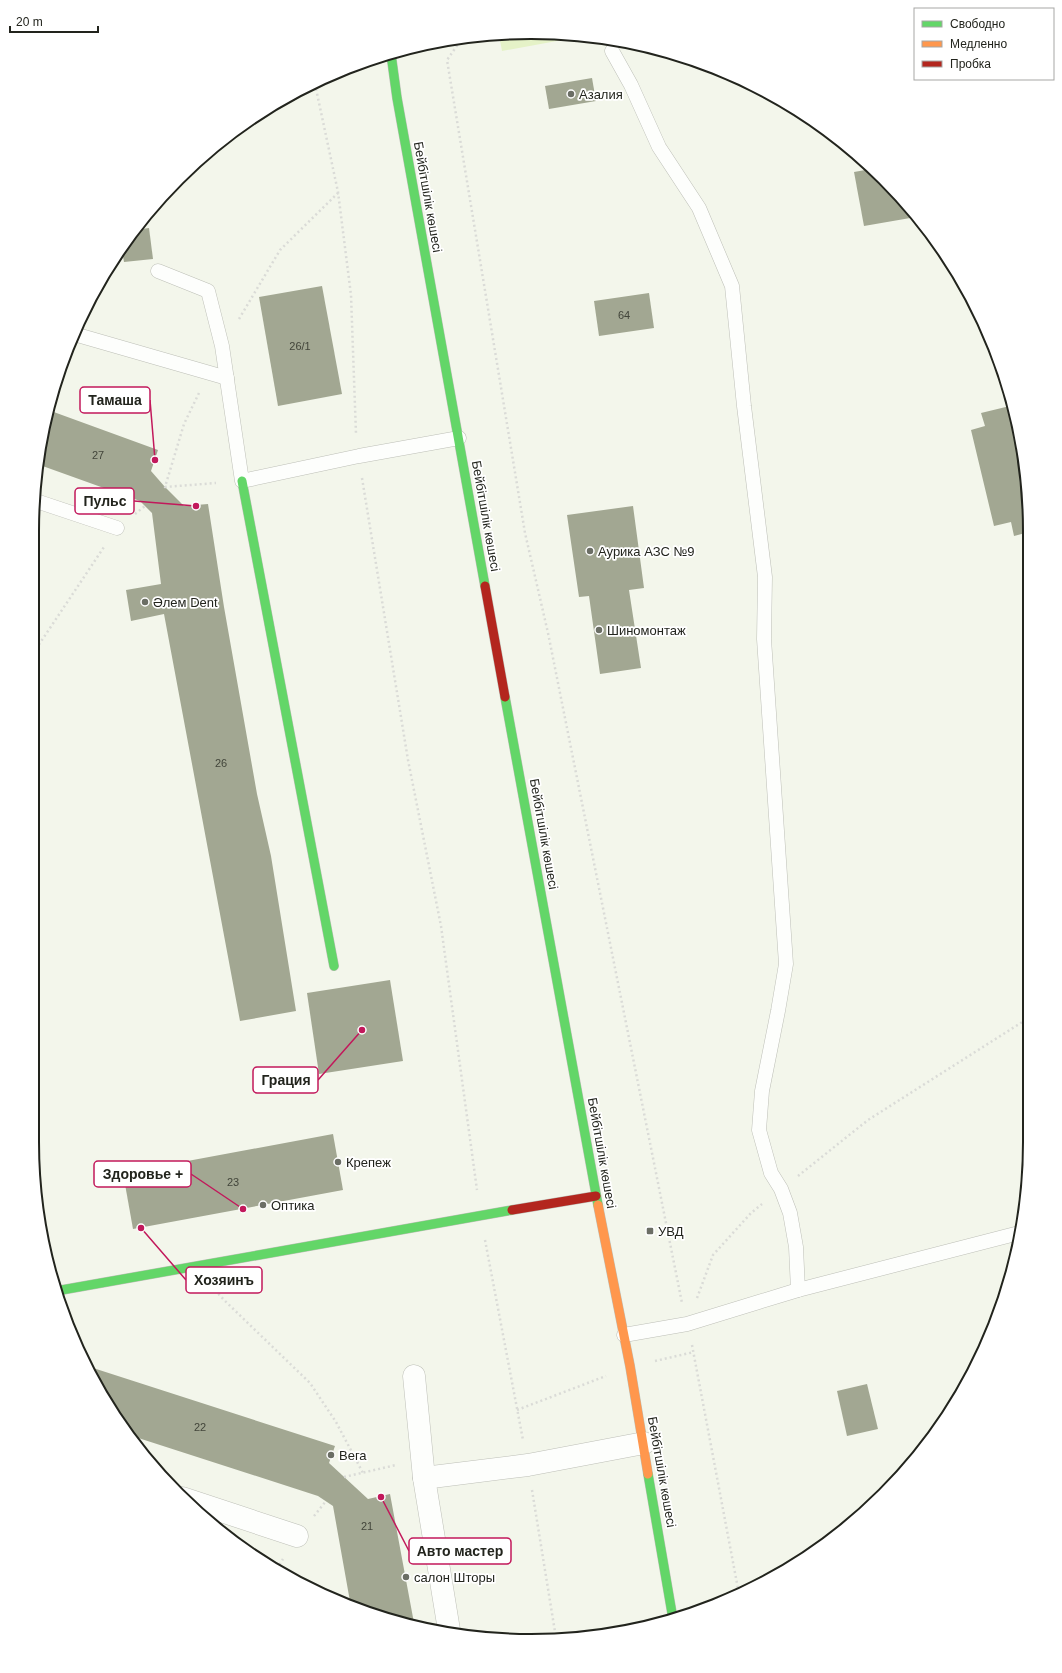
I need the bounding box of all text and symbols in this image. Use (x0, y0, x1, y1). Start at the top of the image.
scale bar (10, 8, 98, 34)
legend (914, 8, 1054, 80)
text: 20 m (16, 15, 43, 29)
text: Свободно (950, 17, 1005, 31)
text: Медленно (950, 37, 1007, 51)
text: Пробка (950, 57, 991, 71)
place label: Азалия (579, 87, 623, 102)
marker: Азалия (566, 89, 576, 99)
street label: Бейбітшілік көшесі (411, 140, 445, 254)
house number: 64 (618, 309, 630, 321)
house number: 26/1 (289, 340, 311, 352)
callout: Тамаша (80, 387, 150, 413)
text: Тамаша (88, 392, 142, 408)
house number: 27 (92, 449, 104, 461)
street label: Бейбітшілік көшесі (469, 459, 503, 573)
callout: Пульс (75, 488, 134, 514)
text: Пульс (84, 493, 127, 509)
place label: Аурика АЗС №9 (598, 544, 695, 559)
marker: Аурика АЗС №9 (585, 546, 595, 556)
place label: Әлем Dent (153, 595, 218, 610)
marker: Әлем Dent (140, 597, 150, 607)
place label: Шиномонтаж (607, 623, 686, 638)
marker: Шиномонтаж (594, 625, 604, 635)
house number: 26 (215, 757, 227, 769)
street label: Бейбітшілік көшесі (527, 777, 561, 891)
callout: Грация (253, 1067, 318, 1093)
text: Грация (261, 1072, 311, 1088)
street label: Бейбітшілік көшесі (585, 1096, 619, 1210)
place label: Крепеж (346, 1155, 391, 1170)
marker: Крепеж (333, 1157, 343, 1167)
callout: Здоровье + (94, 1161, 191, 1187)
text: Здоровье + (103, 1166, 183, 1182)
house number: 23 (227, 1176, 239, 1188)
place label: Оптика (271, 1198, 315, 1213)
marker: Оптика (258, 1200, 268, 1210)
place label: УВД (658, 1224, 684, 1239)
marker: УВД (645, 1226, 655, 1236)
callout: Хозяинъ (186, 1267, 262, 1293)
text: Хозяинъ (194, 1272, 254, 1288)
street label: Бейбітшілік көшесі (645, 1415, 679, 1529)
house number: 22 (194, 1421, 206, 1433)
place label: Вега (339, 1448, 367, 1463)
marker: Вега (326, 1450, 336, 1460)
house number: 21 (361, 1520, 373, 1532)
callout: Авто мастер (409, 1538, 511, 1564)
text: Авто мастер (417, 1543, 503, 1559)
place label: салон Шторы (414, 1570, 495, 1585)
marker: салон Шторы (401, 1572, 411, 1582)

